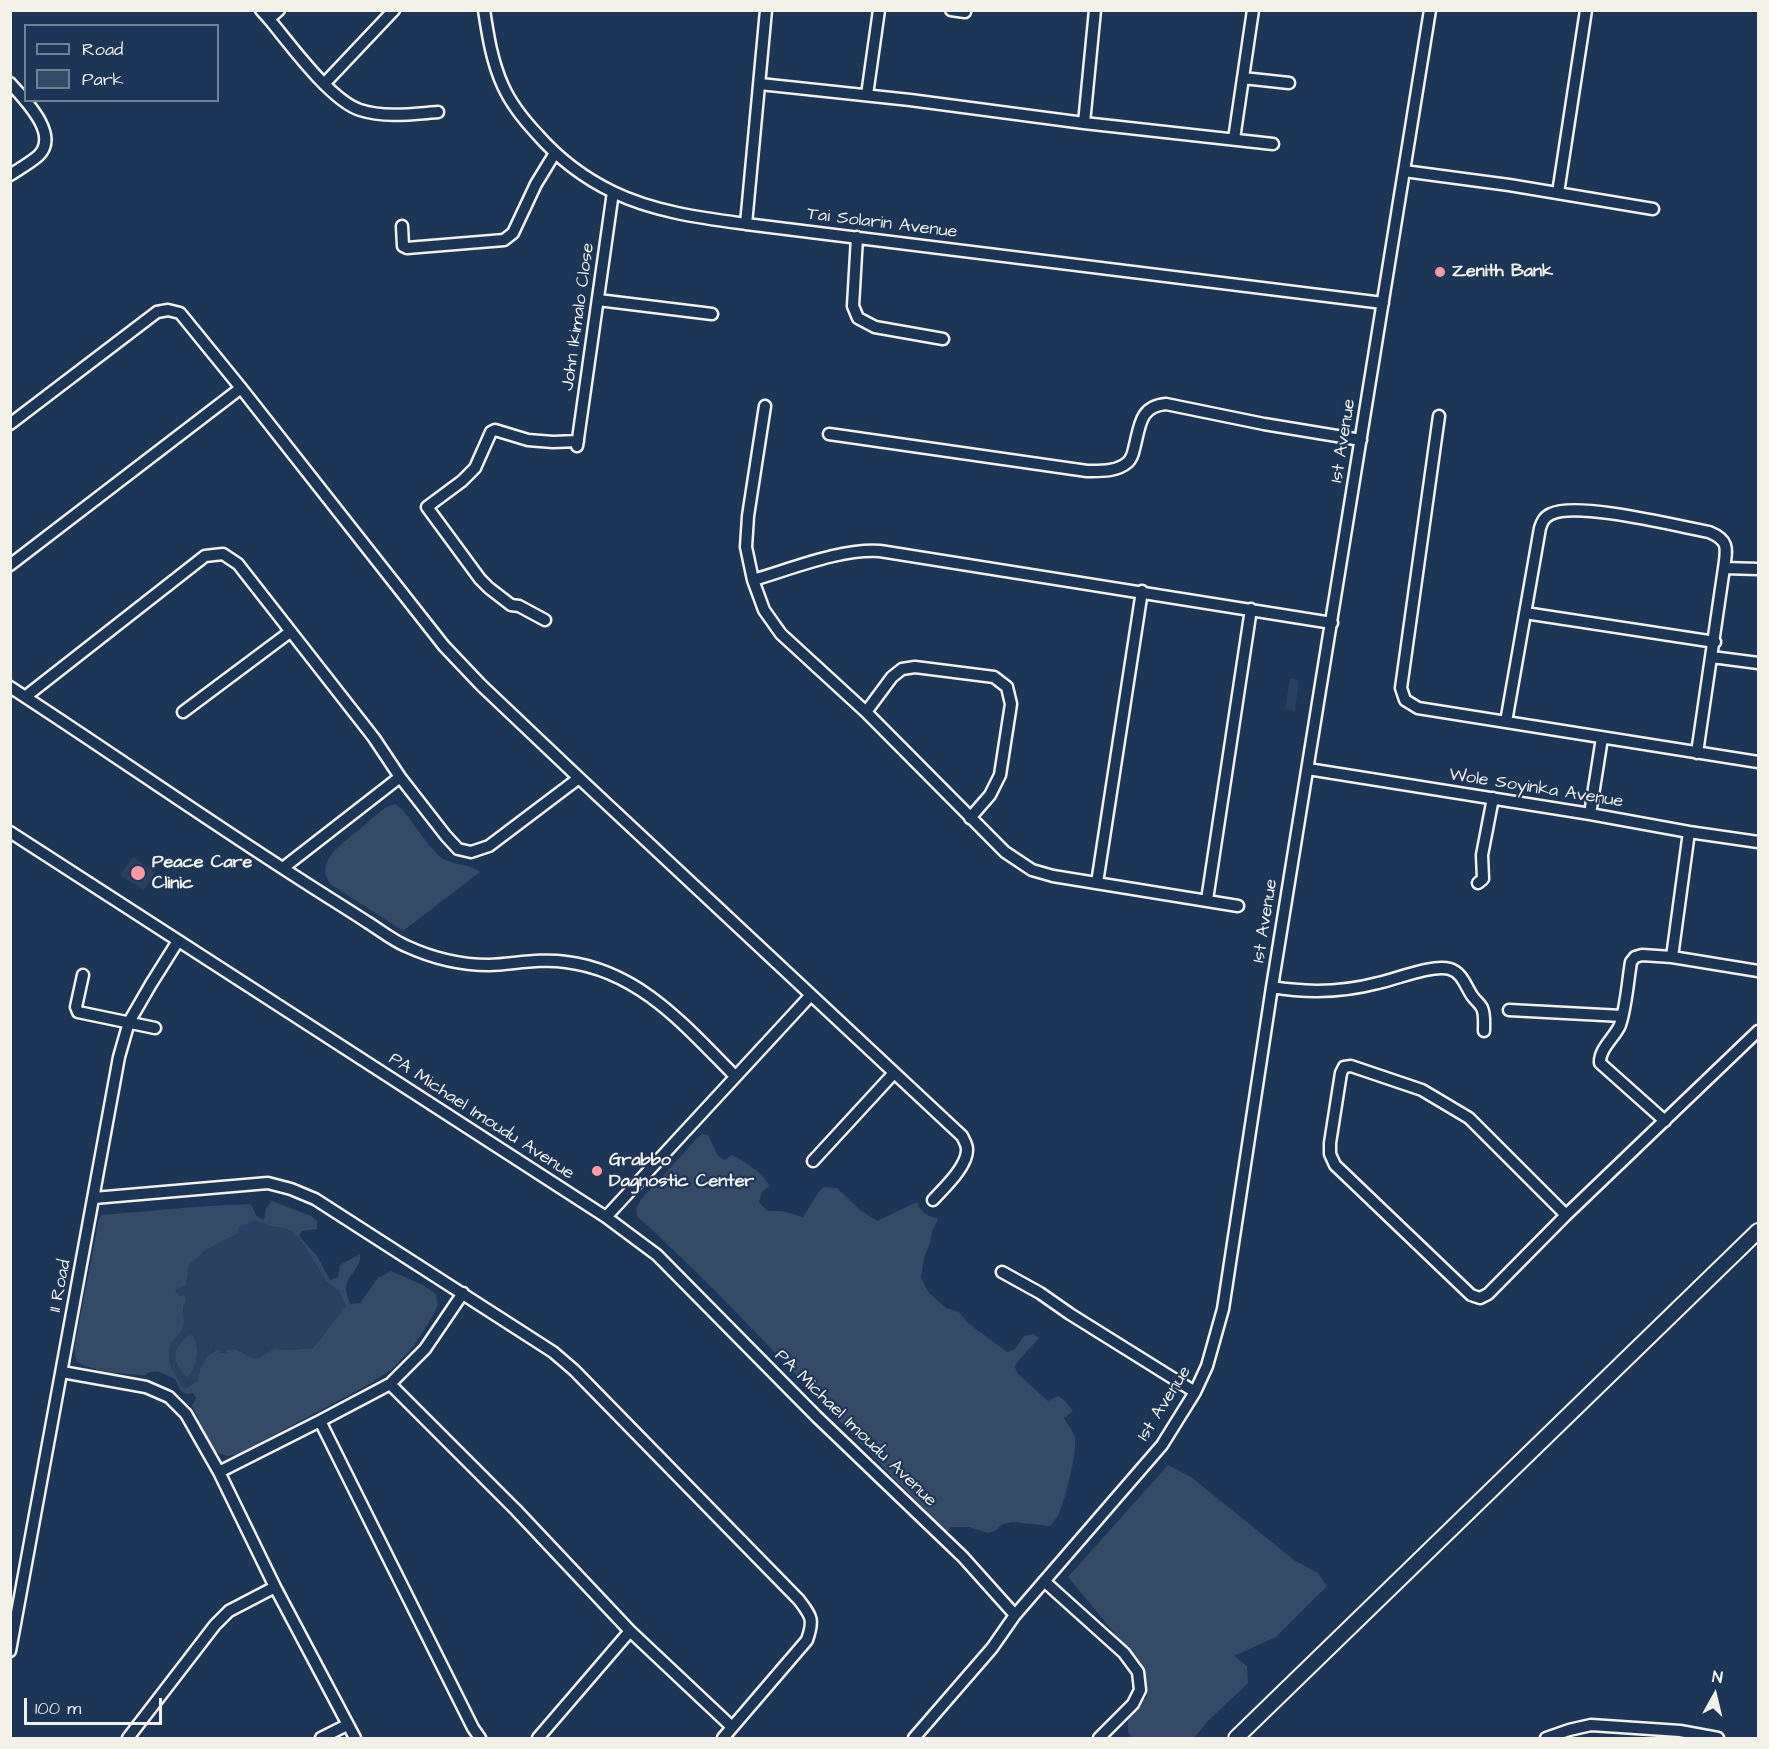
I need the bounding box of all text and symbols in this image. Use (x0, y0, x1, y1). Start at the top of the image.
legend (24, 24, 219, 102)
text: Road (82, 37, 123, 62)
text: Park (82, 67, 124, 92)
street label: Tai Solarin Avenue (806, 204, 958, 244)
street label: John Ikimalo Close (558, 242, 600, 392)
place label: Zenith Bank (1452, 261, 1553, 283)
marker: Zenith Bank (1433, 265, 1447, 279)
street label: 1st Avenue (1327, 398, 1361, 484)
street label: Wole Soyinka Avenue (1447, 765, 1625, 813)
place label: Peace Care Clinic (152, 852, 252, 894)
marker: Peace Care Clinic (129, 864, 147, 882)
street label: 1st Avenue (1249, 878, 1283, 964)
street label: PA Michael Imoudu Avenue (384, 1049, 578, 1185)
place label: Grabbo Dagnostic Center (609, 1150, 754, 1192)
marker: Grabbo Dagnostic Center (590, 1164, 604, 1178)
street label: 11 Road (45, 1258, 77, 1314)
street label: PA Michael Imoudu Avenue (769, 1346, 941, 1512)
street label: 1st Avenue (1134, 1363, 1196, 1445)
north arrow (1685, 1665, 1745, 1725)
text: N (1711, 1666, 1724, 1689)
scale bar (27, 1686, 165, 1724)
text: 100 m (35, 1696, 81, 1721)

